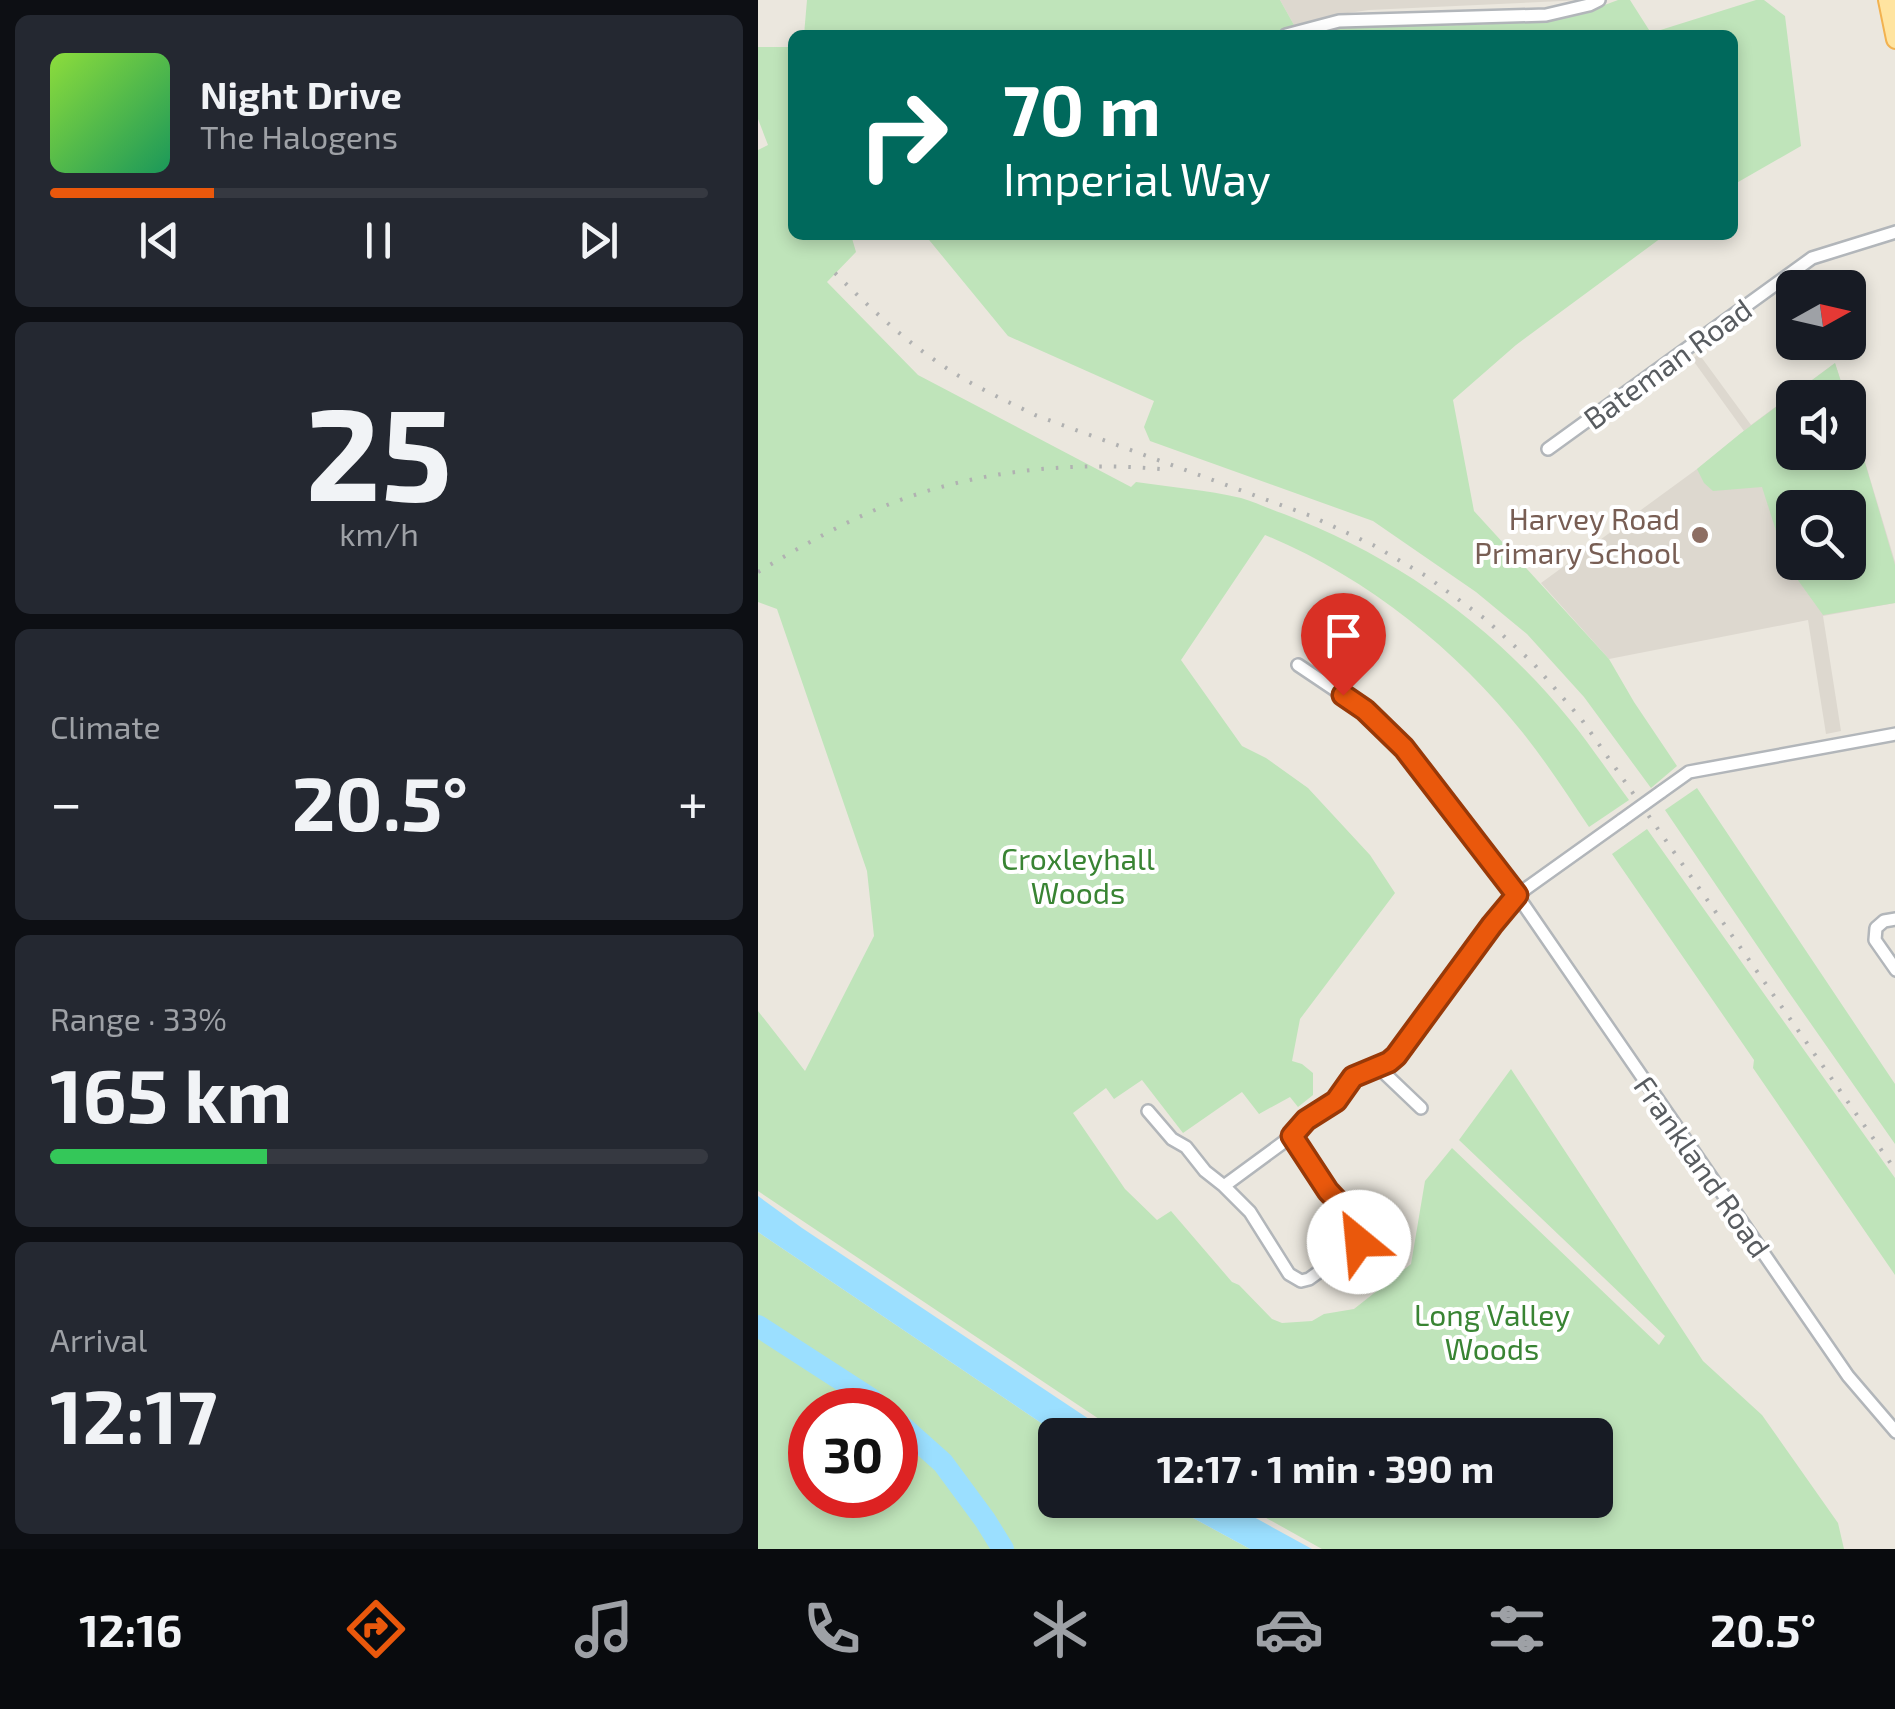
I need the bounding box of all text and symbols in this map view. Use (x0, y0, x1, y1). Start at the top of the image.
text: 70 m (1003, 66, 1161, 150)
icon: right (838, 70, 968, 200)
text: Night Drive (200, 71, 402, 117)
text: The Halogens (200, 117, 398, 155)
text: Imperial Way (1003, 151, 1271, 205)
icon: previous (132, 213, 187, 268)
icon: pause (351, 213, 406, 268)
icon: next (571, 213, 626, 268)
north arrow (1776, 270, 1866, 360)
map controls (1776, 270, 1866, 580)
street label: Bateman Road (1576, 290, 1758, 436)
text: 25 (305, 371, 453, 527)
button: sound (1776, 380, 1866, 470)
button: search (1776, 490, 1866, 580)
place label: Harvey Road Primary School (1474, 500, 1680, 570)
text: km/h (339, 514, 419, 552)
marker: Harvey Road Primary School (1689, 524, 1711, 546)
pin (1301, 593, 1386, 696)
icon: arrive (1316, 608, 1371, 663)
text: Climate (50, 707, 161, 745)
text: 20.5° (292, 756, 468, 846)
text: − (50, 768, 82, 834)
text: + (678, 768, 708, 834)
park label: Croxleyhall Woods (1001, 840, 1155, 910)
text: Range · 33% (50, 999, 227, 1037)
text: 165 km (50, 1048, 292, 1138)
street label: Frankland Road (1627, 1069, 1779, 1263)
position arrow (1307, 1190, 1411, 1294)
park label: Long Valley Woods (1414, 1296, 1570, 1366)
text: Arrival (50, 1320, 147, 1358)
text: 12:17 (50, 1369, 217, 1459)
speed limit sign: 30 (788, 1388, 918, 1518)
text: 12:17 · 1 min · 390 m (1157, 1445, 1494, 1491)
icon: directions (341, 1594, 411, 1664)
icon: music (569, 1594, 639, 1664)
icon: phone (797, 1594, 867, 1664)
icon: climate (1025, 1594, 1095, 1664)
icon: car (1254, 1594, 1324, 1664)
icon: filters (1482, 1594, 1552, 1664)
text: 12:16 (79, 1602, 182, 1656)
text: 20.5° (1710, 1602, 1816, 1656)

